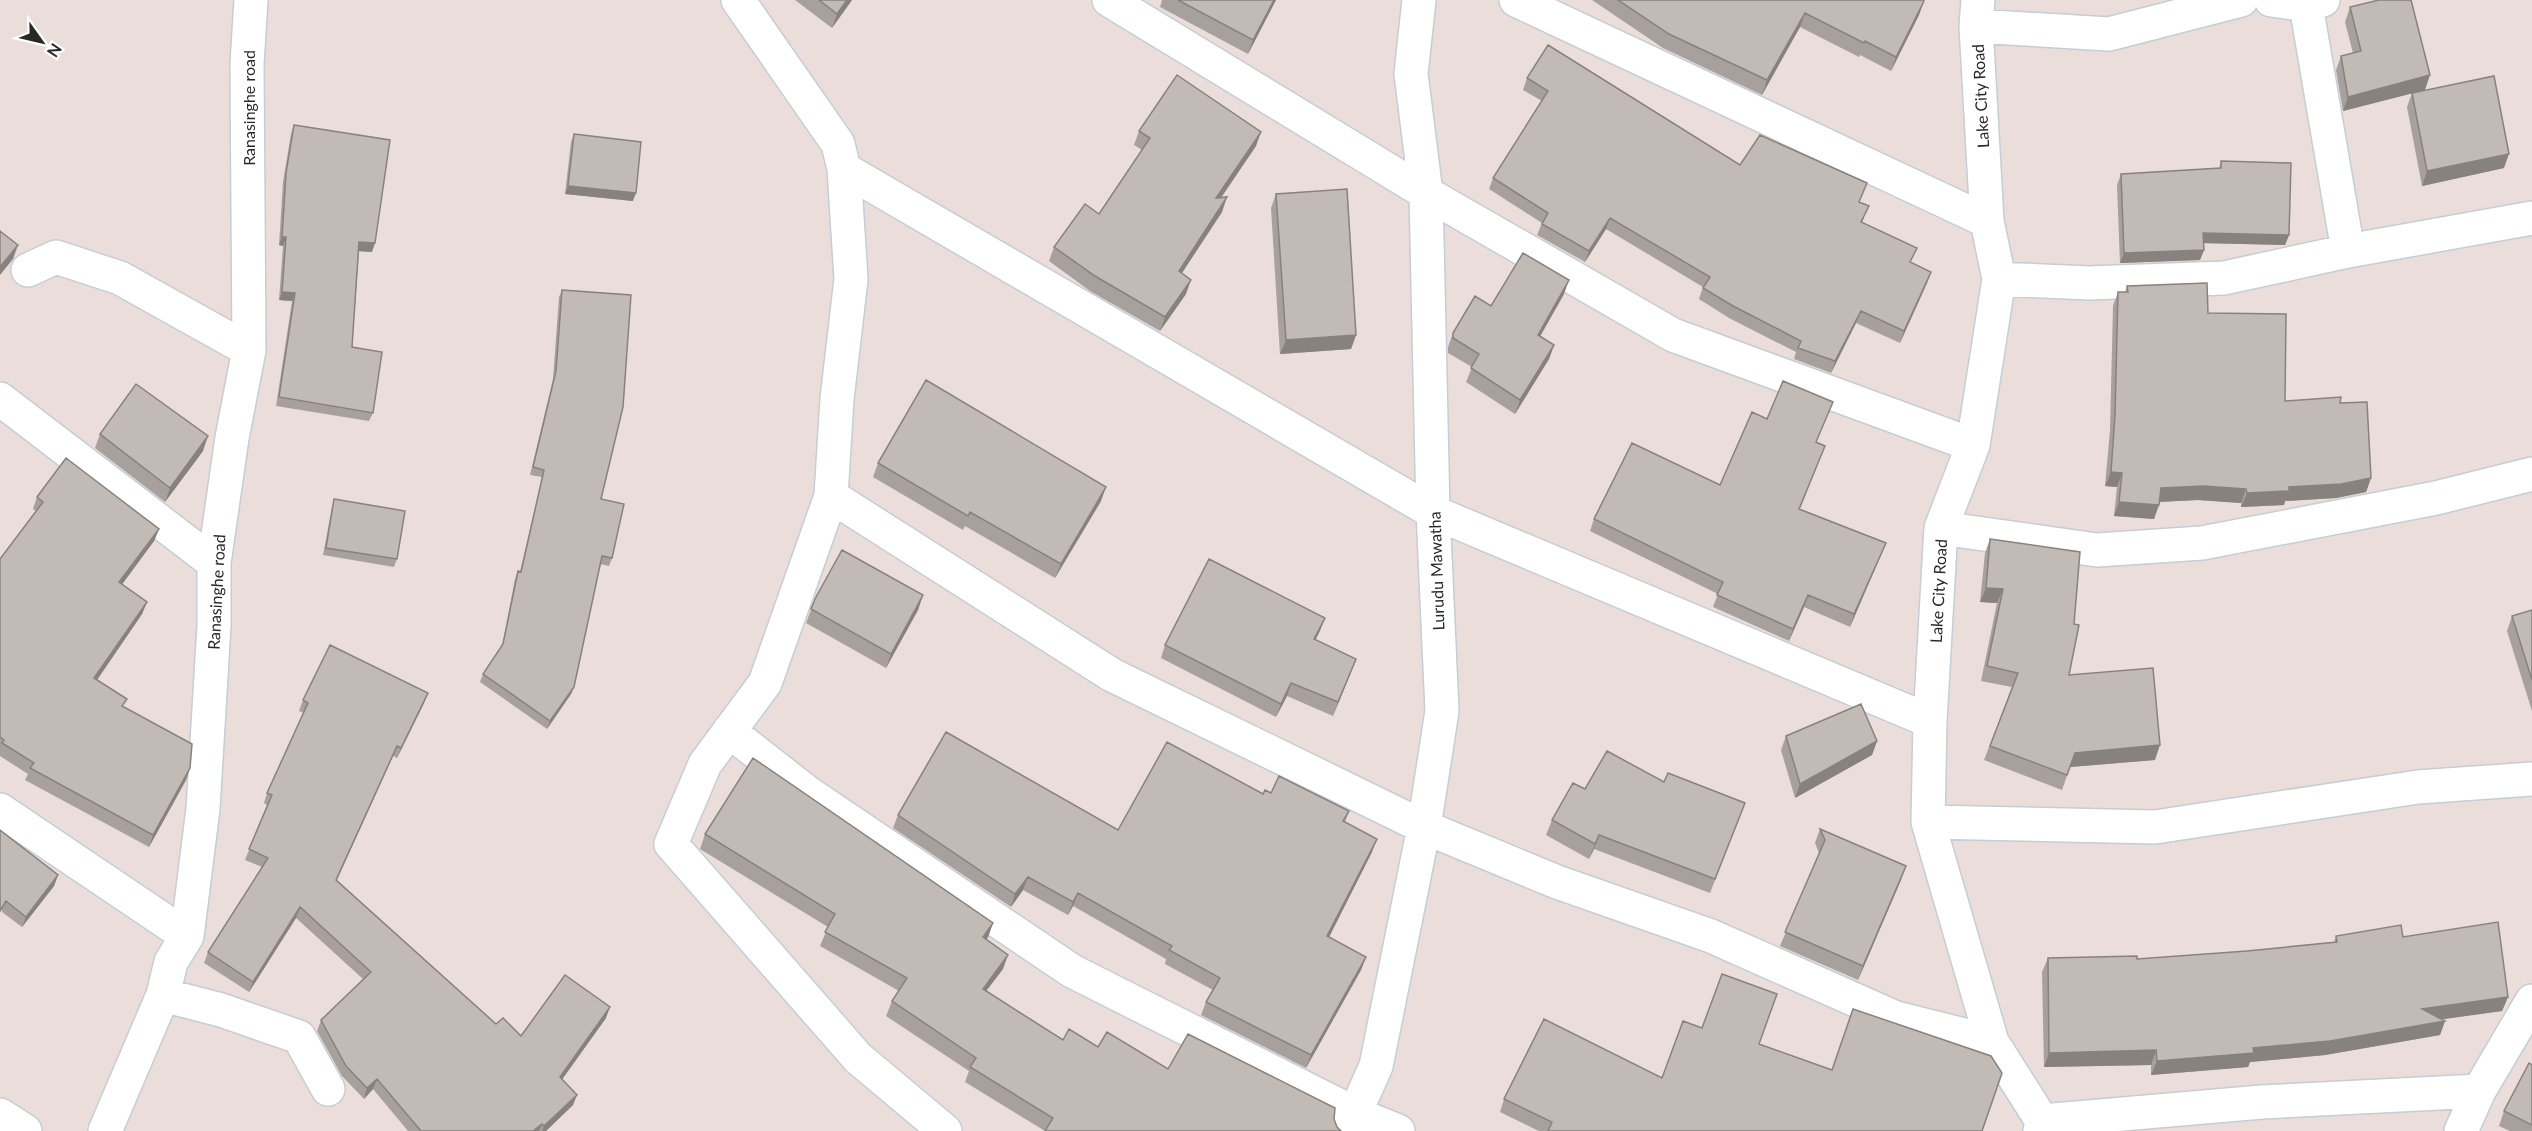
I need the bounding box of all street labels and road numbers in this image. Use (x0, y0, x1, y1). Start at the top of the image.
street label: Lake City Road (1968, 44, 1992, 148)
street label: Ranasinghe road (239, 50, 258, 166)
street label: Lurudu Mawatha (1424, 511, 1448, 631)
street label: Ranasinghe road (203, 534, 229, 650)
street label: Lake City Road (1926, 539, 1950, 643)

